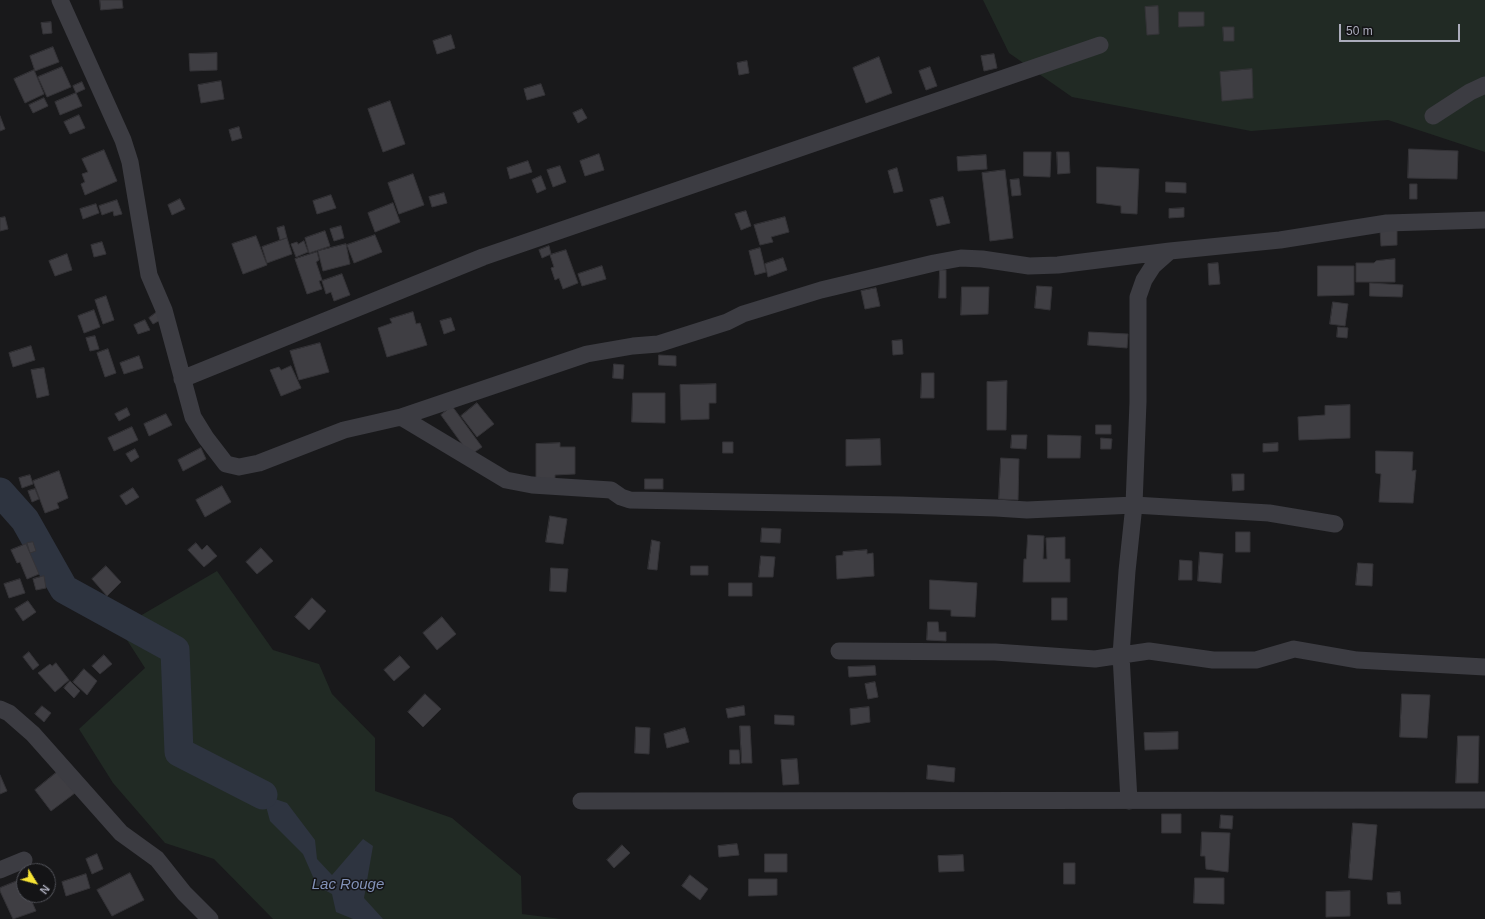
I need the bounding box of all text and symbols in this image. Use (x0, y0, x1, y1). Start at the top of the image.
scale bar (1341, 16, 1462, 42)
text: 50 m (1346, 24, 1373, 38)
north arrow (16, 863, 56, 903)
water label: Lac Rouge (312, 876, 384, 894)
text: N (38, 883, 52, 896)

